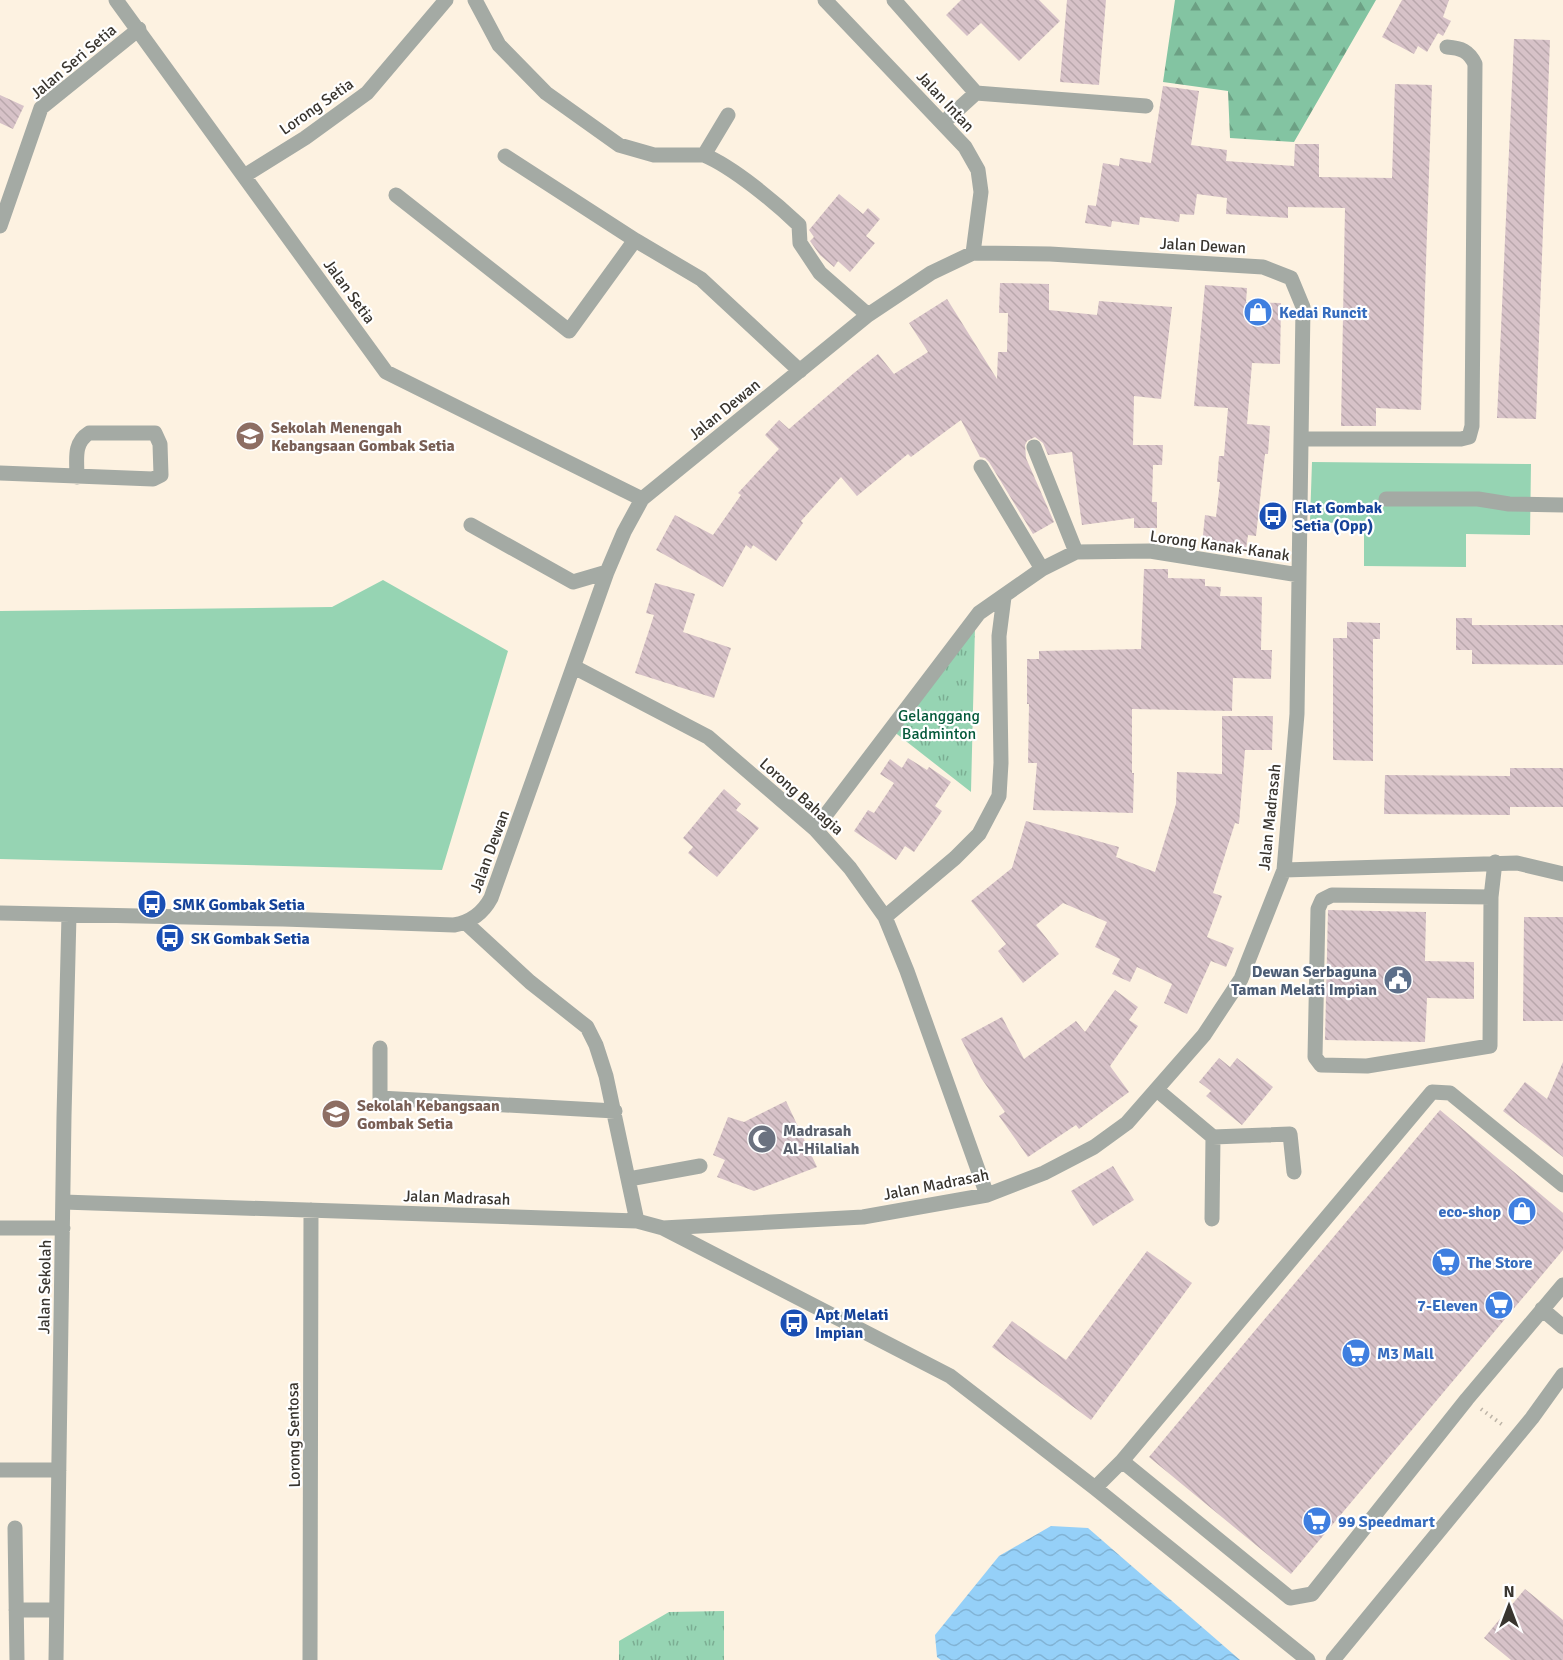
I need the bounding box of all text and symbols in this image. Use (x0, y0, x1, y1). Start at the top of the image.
street label: Jalan Seri Setia (27, 20, 121, 103)
street label: Jalan Intan (912, 67, 978, 136)
street label: Lorong Setia (276, 74, 358, 140)
street label: Jalan Dewan (1159, 234, 1247, 258)
street label: Jalan Setia (319, 255, 379, 328)
shop icon: Kedai Runcit (1242, 296, 1274, 328)
place label: Kedai Runcit (1279, 303, 1367, 323)
street label: Jalan Dewan (685, 375, 764, 445)
place label: Sekolah Menengah Kebangsaan Gombak Setia (271, 418, 455, 456)
school or university icon: Sekolah Menengah Kebangsaan Gombak Setia (234, 420, 266, 452)
place label: Flat Gombak Setia (Opp) (1294, 498, 1383, 536)
bus stop icon: Flat Gombak Setia (Opp) (1257, 500, 1289, 532)
street label: Lorong Kanak-Kanak (1149, 526, 1291, 566)
park label: Gelanggang Badminton (898, 706, 980, 744)
street label: Lorong Bahagia (755, 754, 848, 840)
street label: Jalan Madrasah (1254, 763, 1286, 871)
street label: Jalan Dewan (466, 807, 514, 895)
bus stop icon: SMK Gombak Setia (136, 888, 168, 920)
place label: SMK Gombak Setia (173, 895, 305, 915)
bus stop icon: SK Gombak Setia (154, 922, 186, 954)
place label: SK Gombak Setia (191, 929, 310, 949)
place label: Dewan Serbaguna Taman Melati Impian (1231, 962, 1377, 1000)
public building icon: Dewan Serbaguna Taman Melati Impian (1382, 964, 1414, 996)
place label: Sekolah Kebangsaan Gombak Setia (357, 1096, 500, 1134)
school or university icon: Sekolah Kebangsaan Gombak Setia (320, 1098, 352, 1130)
place label: Madrasah Al-Hilaliah (783, 1121, 860, 1159)
mosque icon: Madrasah Al-Hilaliah (746, 1123, 778, 1155)
street label: Jalan Madrasah (882, 1165, 991, 1205)
street label: Jalan Madrasah (403, 1186, 511, 1210)
shop icon: eco-shop (1506, 1195, 1538, 1227)
place label: eco-shop (1438, 1202, 1501, 1222)
street label: Jalan Sekolah (34, 1240, 56, 1334)
supermarket icon: The Store (1430, 1246, 1462, 1278)
place label: The Store (1467, 1253, 1533, 1273)
supermarket icon: 7-Eleven (1483, 1289, 1515, 1321)
place label: 7-Eleven (1417, 1296, 1478, 1316)
place label: Apt Melati Impian (815, 1305, 889, 1343)
bus stop icon: Apt Melati Impian (778, 1307, 810, 1339)
supermarket icon: M3 Mall (1340, 1337, 1372, 1369)
place label: M3 Mall (1377, 1344, 1434, 1364)
street label: Lorong Sentosa (283, 1382, 305, 1488)
supermarket icon: 99 Speedmart (1301, 1505, 1333, 1537)
place label: 99 Speedmart (1338, 1512, 1435, 1532)
north arrow (1479, 1576, 1539, 1636)
text: N (1503, 1582, 1515, 1602)

